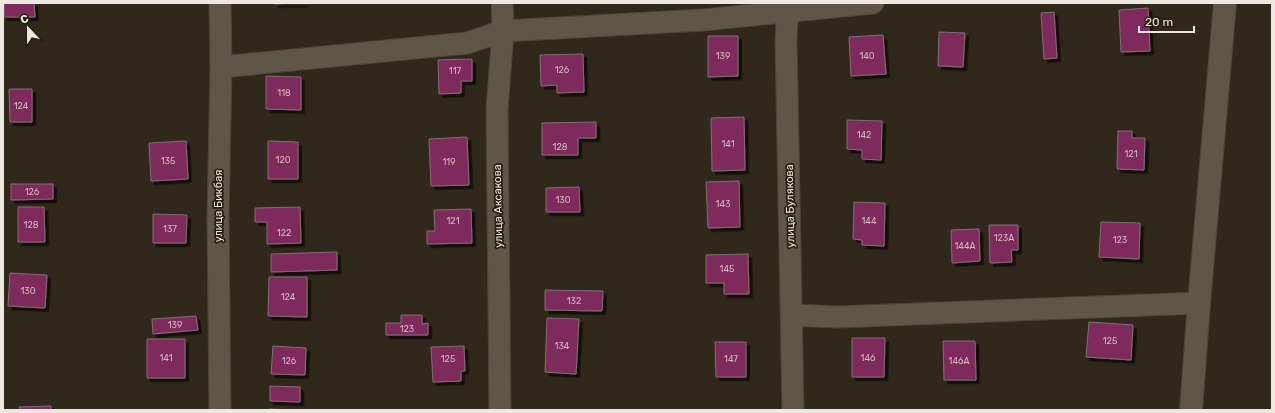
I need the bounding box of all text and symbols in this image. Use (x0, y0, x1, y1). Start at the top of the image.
north arrow (8, 8, 48, 48)
scale bar (1139, 8, 1194, 34)
text: С (18, 12, 31, 27)
text: 20 m (1145, 15, 1173, 29)
house number: 139 (716, 51, 730, 61)
house number: 140 (859, 51, 875, 61)
house number: 126 (555, 65, 570, 75)
house number: 117 (449, 66, 462, 76)
house number: 118 (277, 88, 291, 98)
house number: 124 (14, 101, 29, 111)
house number: 142 (857, 130, 871, 140)
house number: 141 (721, 139, 735, 149)
house number: 128 (553, 142, 568, 152)
house number: 121 (1125, 149, 1138, 159)
house number: 120 (276, 155, 291, 165)
house number: 135 (161, 156, 175, 166)
house number: 119 (442, 157, 456, 167)
street label: улица Аксакова (491, 164, 505, 248)
street label: улица Булякова (783, 164, 797, 248)
street label: улица Бикбая (212, 170, 225, 242)
house number: 126 (25, 187, 40, 197)
house number: 130 (556, 195, 571, 205)
house number: 143 (716, 199, 730, 209)
house number: 121 (447, 216, 460, 226)
house number: 144 (861, 216, 877, 226)
house number: 128 (24, 220, 39, 230)
house number: 137 (163, 224, 177, 234)
house number: 122 (277, 228, 291, 238)
house number: 123А (994, 233, 1014, 243)
house number: 123 (1113, 235, 1127, 245)
house number: 144А (954, 241, 976, 251)
house number: 145 (720, 264, 734, 274)
house number: 130 (21, 286, 36, 296)
house number: 124 (281, 292, 296, 302)
house number: 132 (567, 296, 581, 306)
house number: 139 (168, 320, 182, 330)
house number: 123 (400, 324, 414, 334)
house number: 125 (1103, 336, 1117, 346)
house number: 134 (555, 341, 570, 351)
house number: 141 (159, 353, 173, 363)
house number: 146 (861, 353, 876, 363)
house number: 125 (441, 354, 455, 364)
house number: 147 (724, 354, 738, 364)
house number: 126 (282, 356, 297, 366)
house number: 146А (949, 356, 969, 366)

